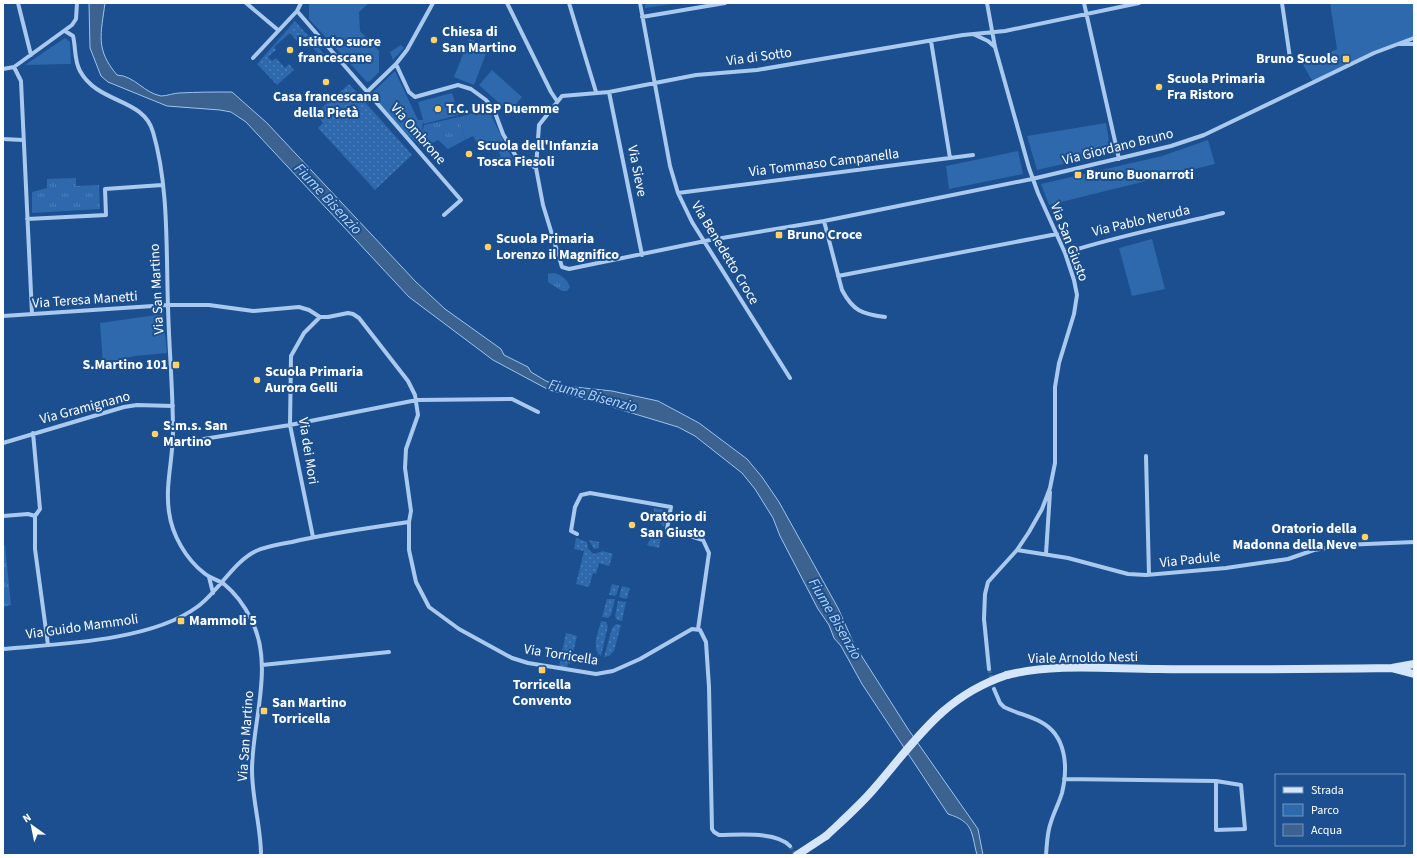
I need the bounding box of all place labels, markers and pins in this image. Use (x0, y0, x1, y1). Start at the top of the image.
place label: Chiesa di San Martino (442, 22, 517, 58)
place label: Istituto suore francescane (298, 32, 381, 68)
marker: Chiesa di San Martino (429, 35, 439, 45)
marker: Istituto suore francescane (285, 45, 295, 55)
place label: Bruno Scuole (1256, 49, 1338, 69)
marker: Bruno Scuole (1341, 54, 1351, 64)
place label: Scuola Primaria Fra Ristoro (1167, 69, 1265, 105)
marker: Casa francescana della Pietà (321, 77, 331, 87)
marker: Scuola Primaria Fra Ristoro (1154, 82, 1164, 92)
place label: Casa francescana della Pietà (273, 87, 379, 123)
place label: T.C. UISP Duemme (446, 99, 559, 119)
marker: T.C. UISP Duemme (433, 104, 443, 114)
place label: Scuola dell'Infanzia Tosca Fiesoli (477, 136, 599, 172)
marker: Scuola dell'Infanzia Tosca Fiesoli (464, 149, 474, 159)
place label: Bruno Buonarroti (1086, 165, 1194, 185)
marker: Bruno Buonarroti (1073, 170, 1083, 180)
place label: Bruno Croce (787, 225, 862, 245)
place label: Scuola Primaria Lorenzo il Magnifico (496, 229, 619, 265)
marker: Bruno Croce (774, 230, 784, 240)
marker: Scuola Primaria Lorenzo il Magnifico (483, 242, 493, 252)
place label: S.Martino 101 (82, 355, 168, 375)
marker: S.Martino 101 (171, 360, 181, 370)
place label: Scuola Primaria Aurora Gelli (264, 362, 363, 398)
marker: Scuola Primaria Aurora Gelli (252, 375, 262, 385)
place label: S.m.s. San Martino (163, 416, 228, 452)
marker: S.m.s. San Martino (150, 429, 160, 439)
place label: Oratorio di San Giusto (640, 507, 707, 543)
place label: Oratorio della Madonna della Neve (1233, 519, 1357, 555)
marker: Oratorio di San Giusto (627, 520, 637, 530)
marker: Oratorio della Madonna della Neve (1360, 532, 1370, 542)
place label: Mammoli 5 (189, 611, 257, 631)
marker: Mammoli 5 (176, 616, 186, 626)
marker: Torricella Convento (537, 665, 547, 675)
place label: Torricella Convento (512, 675, 572, 711)
place label: San Martino Torricella (272, 693, 347, 729)
marker: San Martino Torricella (259, 706, 269, 716)

